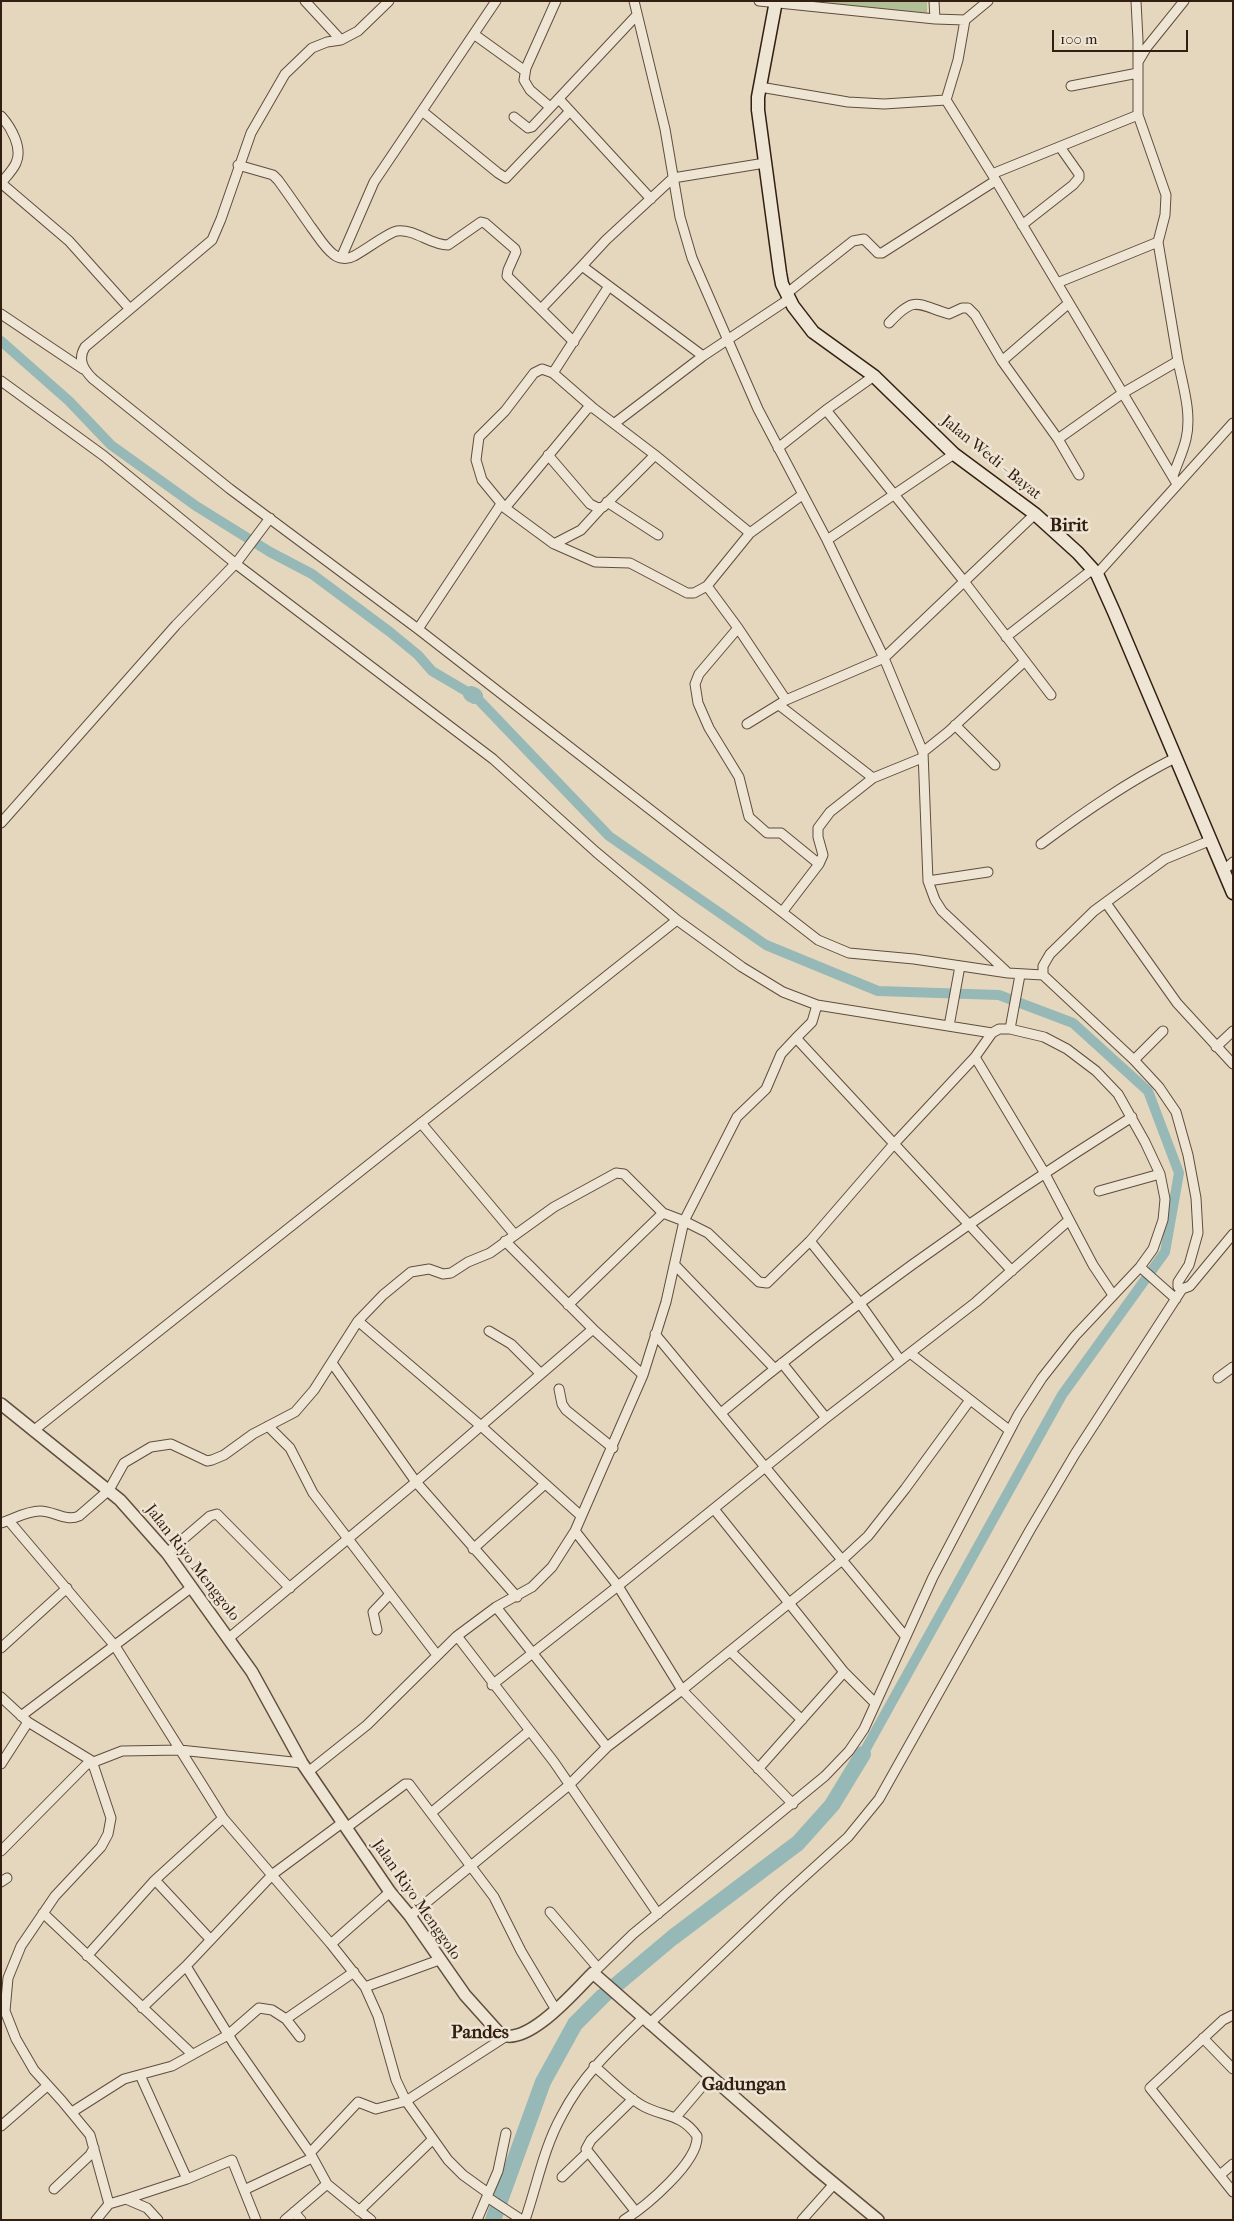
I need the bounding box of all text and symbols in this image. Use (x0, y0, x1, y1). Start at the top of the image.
scale bar (1054, 20, 1190, 52)
text: 100 m (1060, 30, 1098, 48)
street label: Jalan Wedi - Bayat (937, 412, 1045, 504)
district label: Birit (1050, 515, 1088, 537)
street label: Jalan Riyo Menggolo (141, 1501, 243, 1625)
street label: Jalan Riyo Menggolo (367, 1836, 465, 1964)
district label: Pandes (451, 2022, 509, 2044)
district label: Gadungan (702, 2074, 786, 2096)

